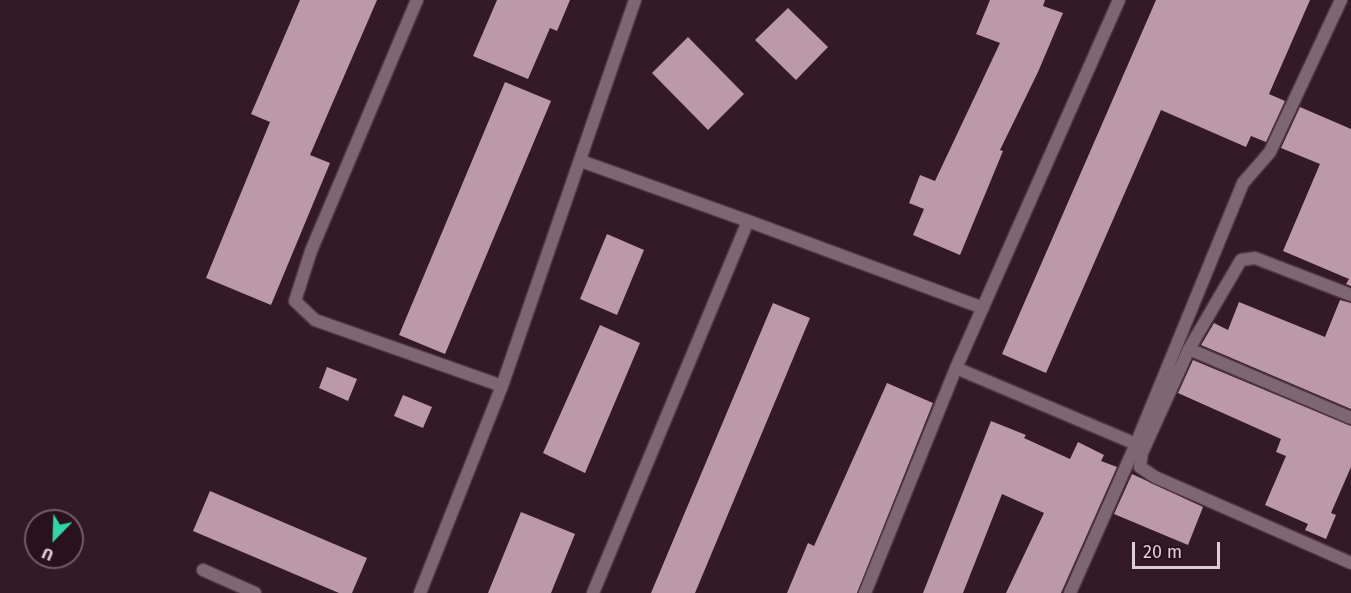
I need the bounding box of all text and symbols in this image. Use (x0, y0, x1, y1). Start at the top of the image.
north arrow (24, 509, 84, 569)
scale bar (1135, 530, 1224, 568)
text: 20 m (1143, 541, 1182, 563)
text: U (39, 543, 56, 565)

